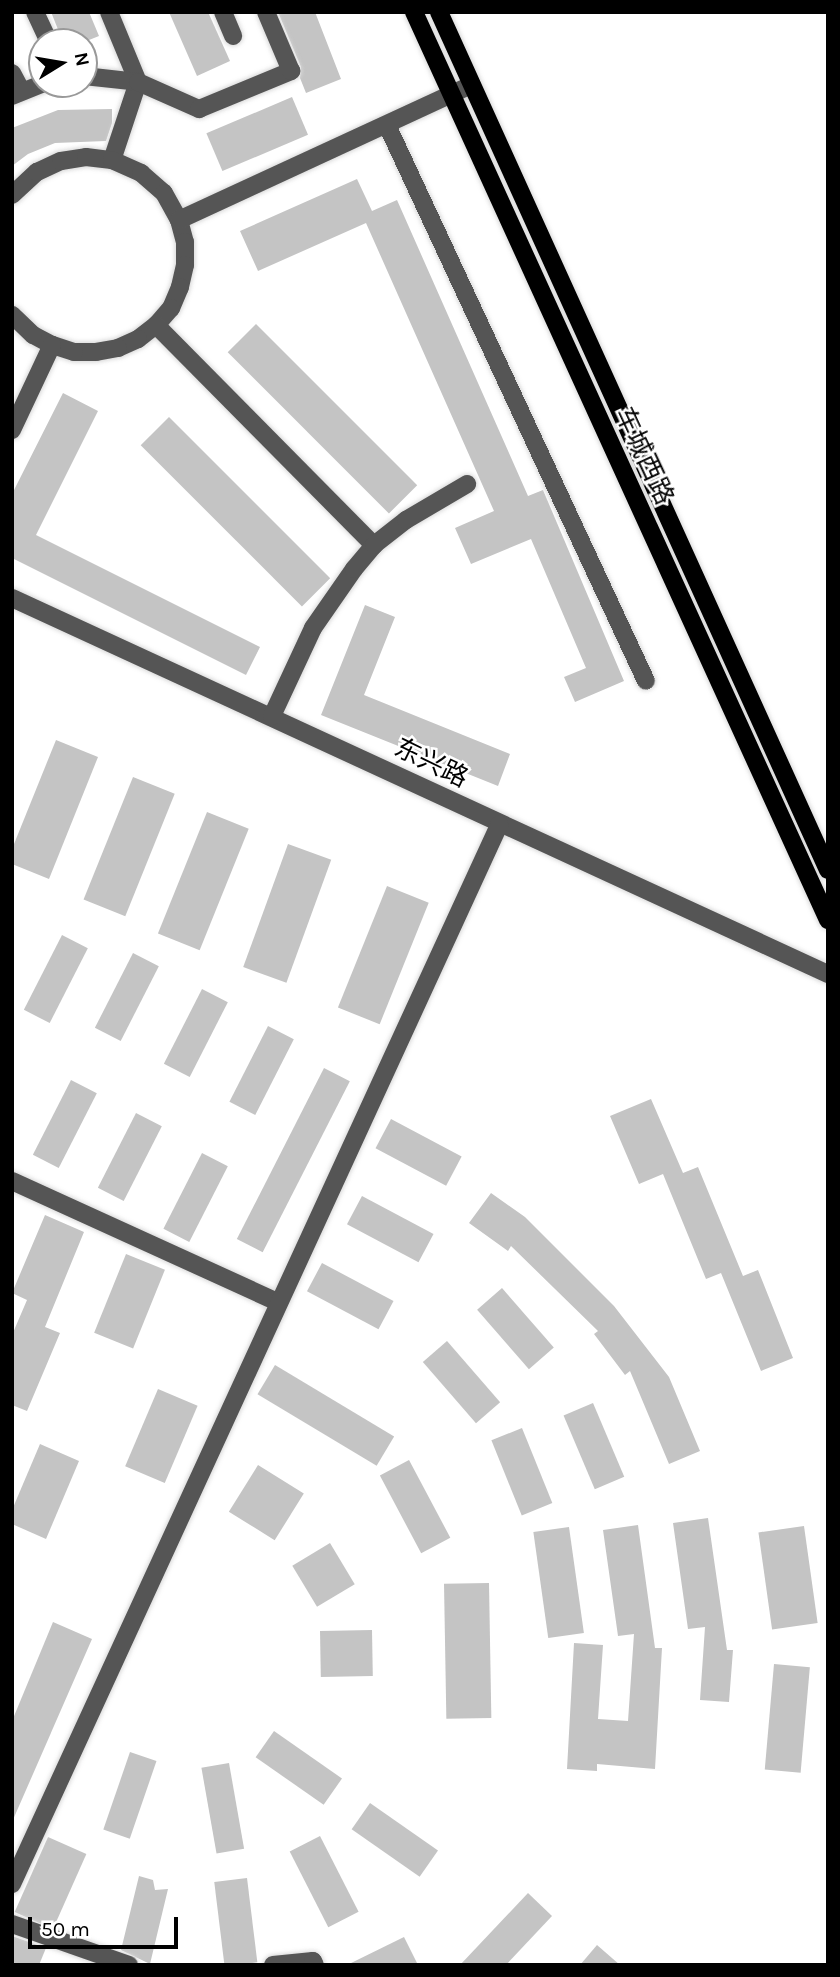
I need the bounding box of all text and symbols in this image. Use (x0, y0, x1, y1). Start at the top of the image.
north arrow (28, 28, 98, 98)
text: N (70, 51, 94, 68)
street label: 车城西路 (608, 402, 680, 510)
street label: 东兴路 (389, 732, 473, 794)
scale bar (32, 1904, 182, 1948)
text: 50 m (41, 1917, 90, 1941)

